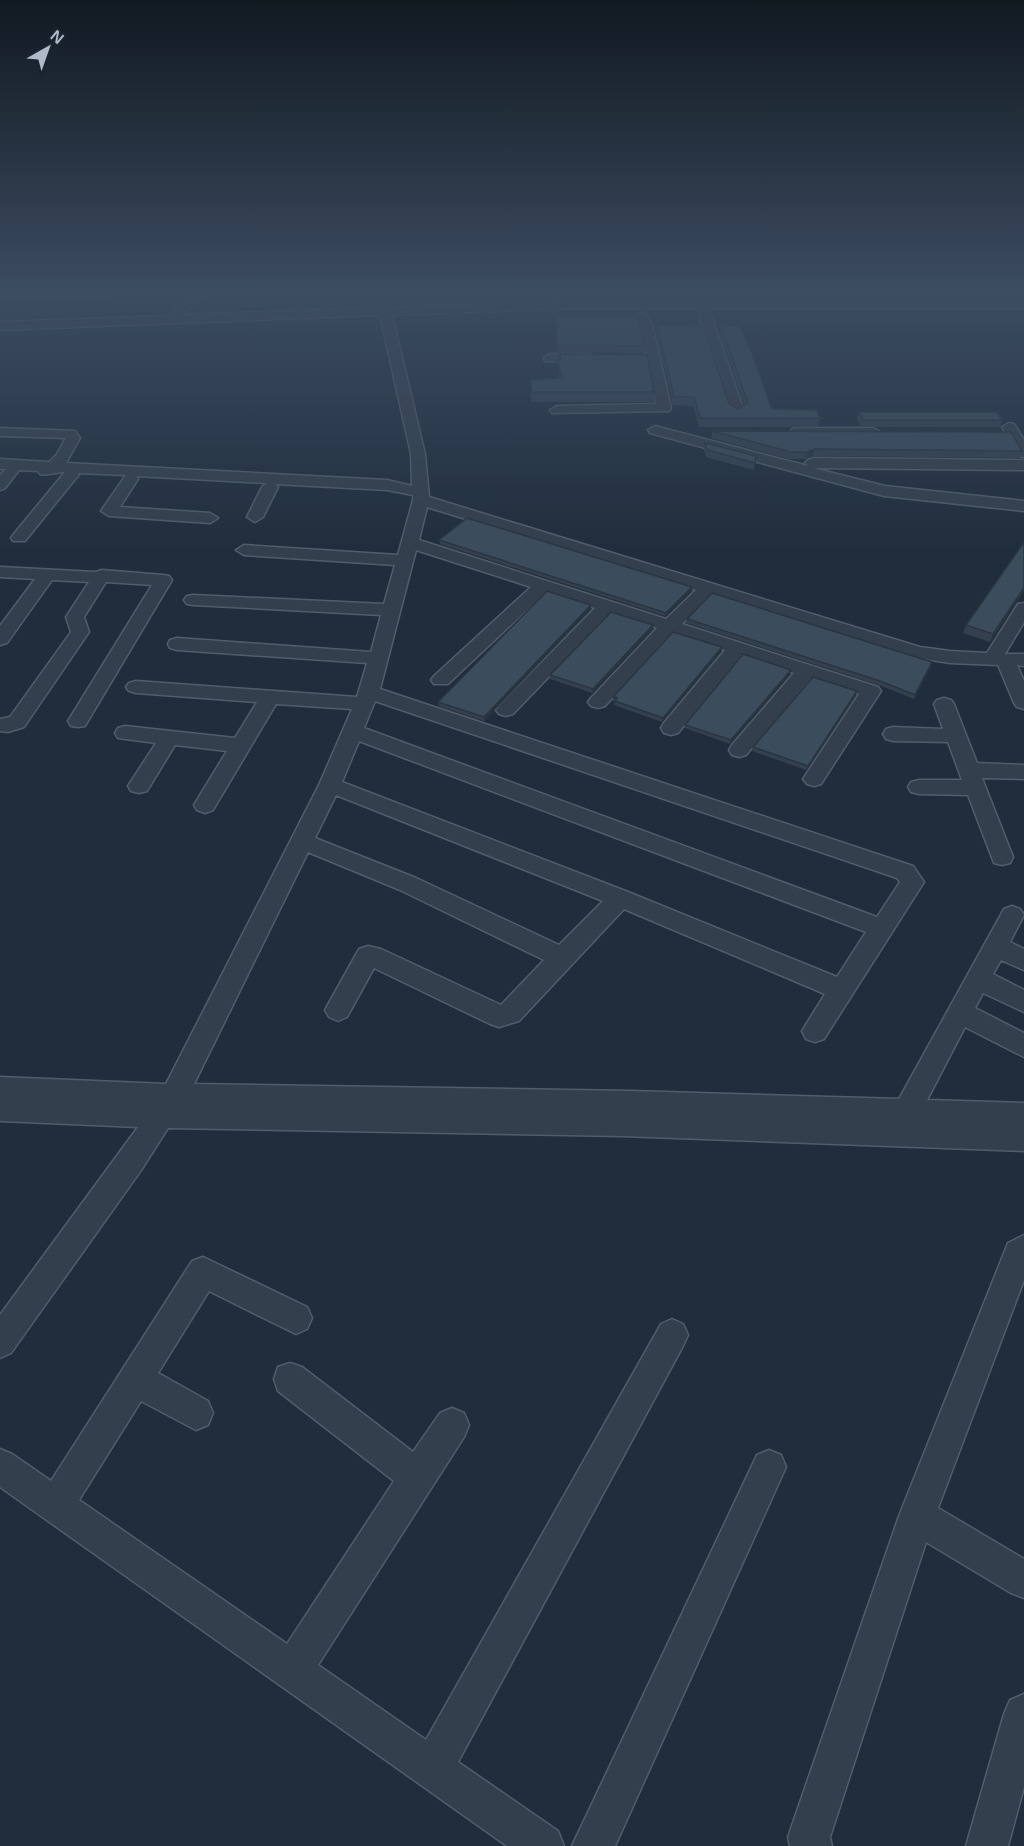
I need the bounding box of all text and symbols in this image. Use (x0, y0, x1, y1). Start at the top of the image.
north arrow (18, 18, 78, 78)
text: N (47, 27, 67, 47)

